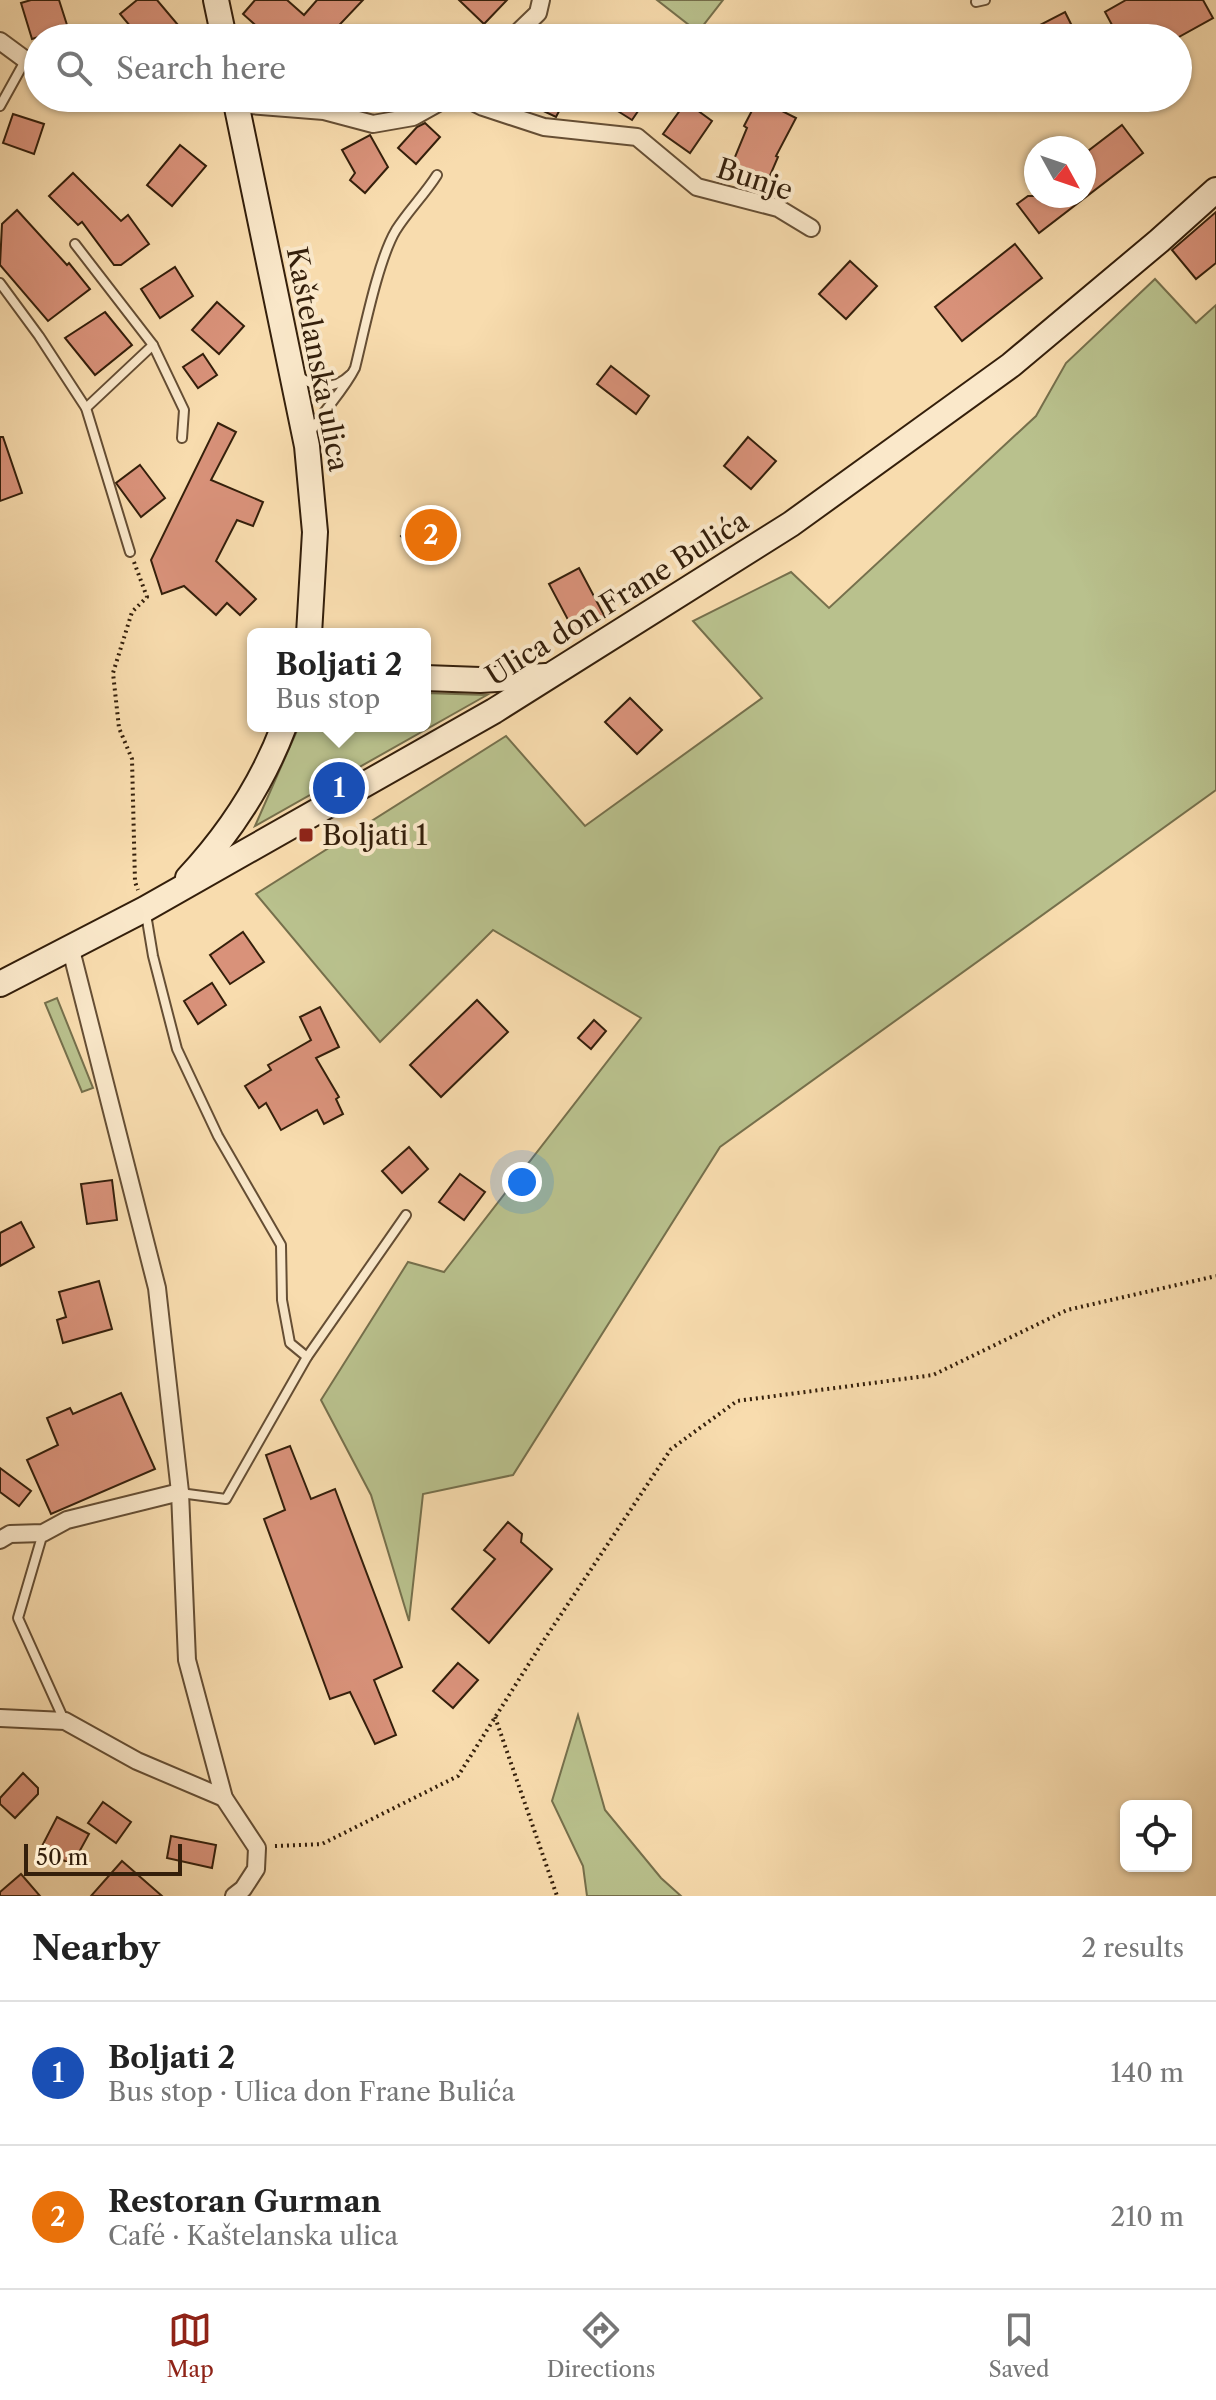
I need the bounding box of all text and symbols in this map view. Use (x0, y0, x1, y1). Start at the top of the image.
search box (24, 24, 1192, 112)
icon: search (52, 46, 96, 90)
text: Search here (116, 50, 286, 87)
north arrow (1024, 136, 1096, 208)
street label: Bunje (713, 151, 797, 207)
street label: Kaštelanska ulica (280, 244, 356, 474)
street label: Ulica don Frane Bulića (480, 503, 755, 693)
pin: 2 (405, 505, 457, 565)
popup (247, 628, 431, 732)
text: Boljati 2 (275, 646, 403, 683)
text: Bus stop (275, 683, 380, 715)
pin: 1 (313, 758, 365, 818)
place label: Boljati 1 (322, 818, 428, 852)
marker: Boljati 1 (297, 826, 315, 844)
your location (502, 1162, 542, 1202)
map controls (1120, 1800, 1192, 1872)
button: locate (1120, 1800, 1192, 1872)
scale bar (24, 1840, 182, 1876)
text: 50 m (36, 1844, 88, 1871)
text: Nearby (32, 1927, 160, 1969)
text: 2 results (1081, 1932, 1184, 1964)
text: Boljati 2 (108, 2039, 235, 2076)
text: 1 (52, 2057, 64, 2089)
text: 140 m (1110, 2057, 1184, 2089)
text: Bus stop · Ulica don Frane Bulića (108, 2076, 515, 2108)
text: Restoran Gurman (108, 2183, 381, 2220)
text: 2 (50, 2201, 66, 2233)
text: 210 m (1111, 2201, 1184, 2233)
text: Café · Kaštelanska ulica (108, 2220, 398, 2252)
tab: Map (166, 2308, 214, 2383)
tab: Directions (547, 2308, 655, 2383)
tab: Saved (988, 2308, 1049, 2383)

